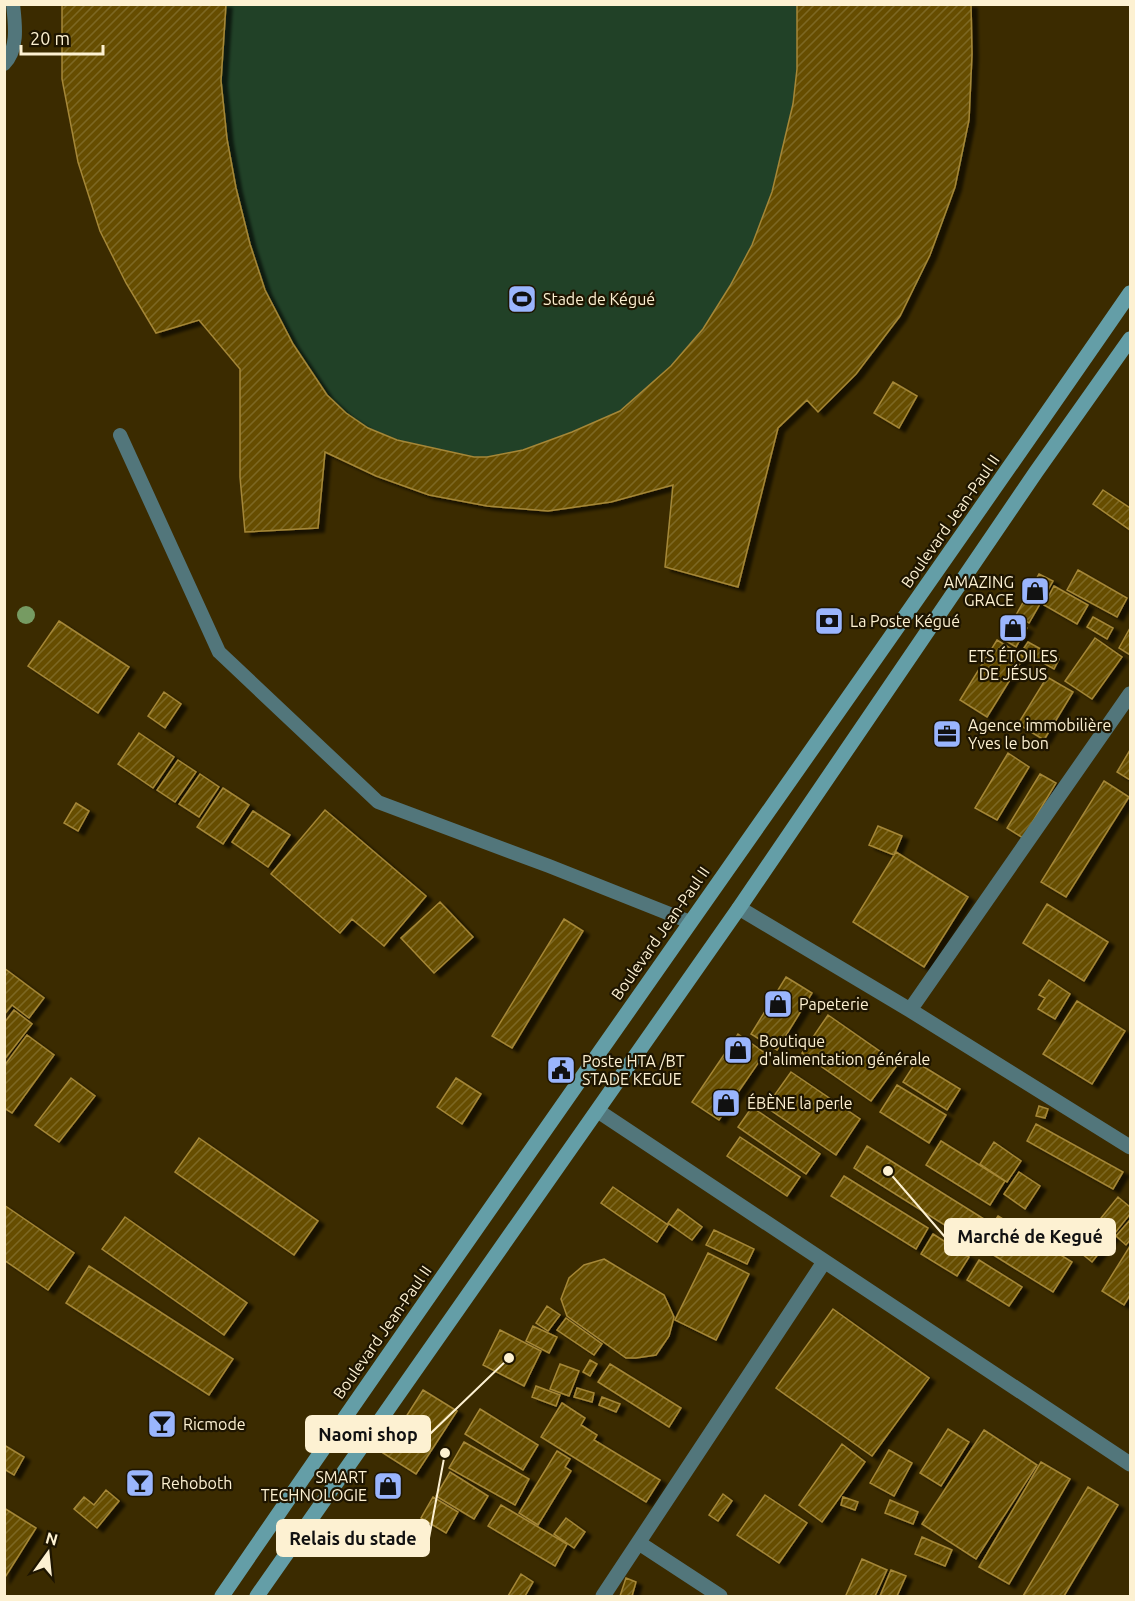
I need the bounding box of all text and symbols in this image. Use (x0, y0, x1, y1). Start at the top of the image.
scale bar (21, 18, 104, 56)
text: 20 m (30, 28, 70, 48)
sports icon: Stade de Kégué (506, 283, 538, 315)
place label: Stade de Kégué (543, 290, 655, 308)
street label: Boulevard Jean-Paul II (897, 451, 1003, 591)
place label: AMAZING GRACE (944, 573, 1014, 609)
shop icon: AMAZING GRACE (1019, 575, 1051, 607)
bank icon: La Poste Kégué (813, 605, 845, 637)
place label: La Poste Kégué (850, 612, 960, 630)
shop icon: ETS ÉTOILES DE JÉSUS (997, 612, 1029, 644)
place label: ETS ÉTOILES DE JÉSUS (968, 645, 1058, 683)
place label: Agence immobilière Yves le bon (968, 716, 1111, 752)
office icon: Agence immobilière Yves le bon (931, 718, 963, 750)
street label: Boulevard Jean-Paul II (607, 863, 713, 1003)
shop icon: Papeterie (762, 988, 794, 1020)
place label: Papeterie (799, 995, 869, 1013)
place label: Boutique d'alimentation générale (759, 1032, 930, 1068)
shop icon: Boutique d'alimentation générale (722, 1034, 754, 1066)
place label: Poste HTA /BT STADE KEGUE (582, 1052, 685, 1088)
public building icon: Poste HTA /BT STADE KEGUE (545, 1054, 577, 1086)
shop icon: ÉBÈNE la perle (710, 1087, 742, 1119)
place label: ÉBÈNE la perle (747, 1092, 853, 1112)
callout: Marché de Kegué (945, 1219, 1115, 1255)
text: Marché de Kegué (957, 1226, 1103, 1246)
street label: Boulevard Jean-Paul II (329, 1262, 435, 1402)
bar icon: Ricmode (146, 1408, 178, 1440)
place label: Ricmode (183, 1415, 246, 1433)
callout: Naomi shop (306, 1416, 430, 1452)
text: Naomi shop (318, 1424, 418, 1444)
bar icon: Rehoboth (124, 1467, 156, 1499)
place label: SMART TECHNOLOGIE (261, 1468, 367, 1504)
shop icon: SMART TECHNOLOGIE (372, 1470, 404, 1502)
place label: Rehoboth (161, 1474, 232, 1492)
callout: Relais du stade (277, 1520, 429, 1556)
north arrow (18, 1523, 78, 1583)
text: N (44, 1528, 60, 1549)
text: Relais du stade (289, 1528, 417, 1548)

